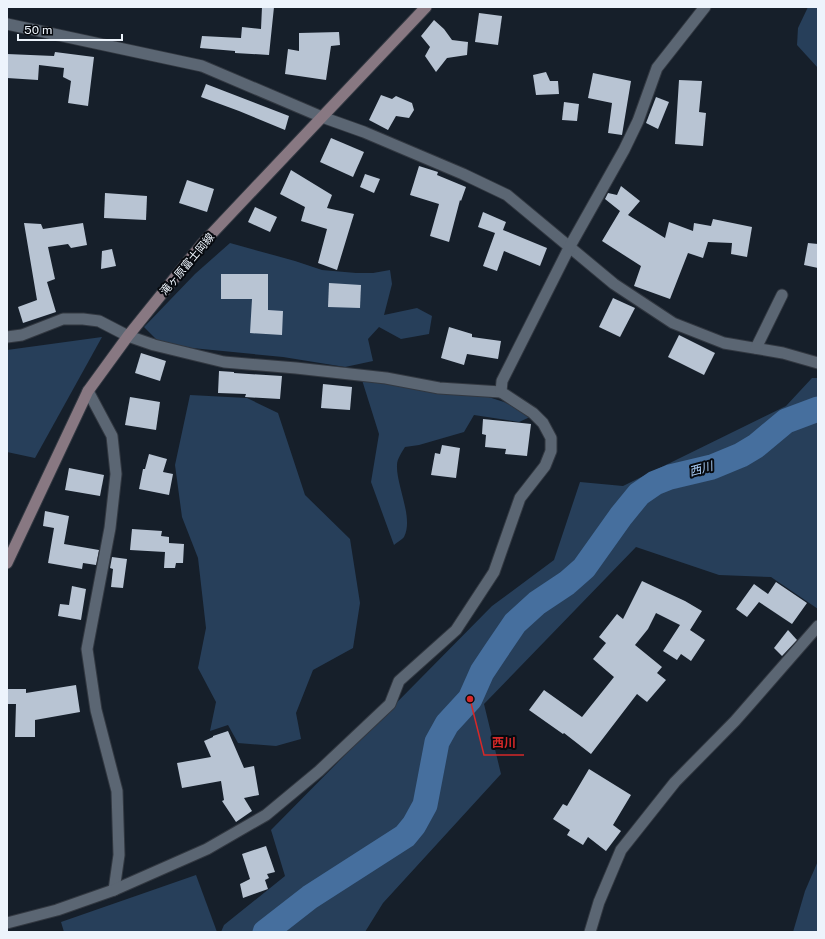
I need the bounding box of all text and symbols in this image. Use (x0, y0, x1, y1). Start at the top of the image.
scale bar (18, 16, 122, 42)
text: 50 m (24, 23, 52, 37)
street label: 滝ヶ原富士岡線 (158, 231, 216, 297)
water label: 西川 (688, 459, 716, 479)
callout: 西川 (484, 731, 524, 755)
text: 西川 (492, 736, 516, 750)

